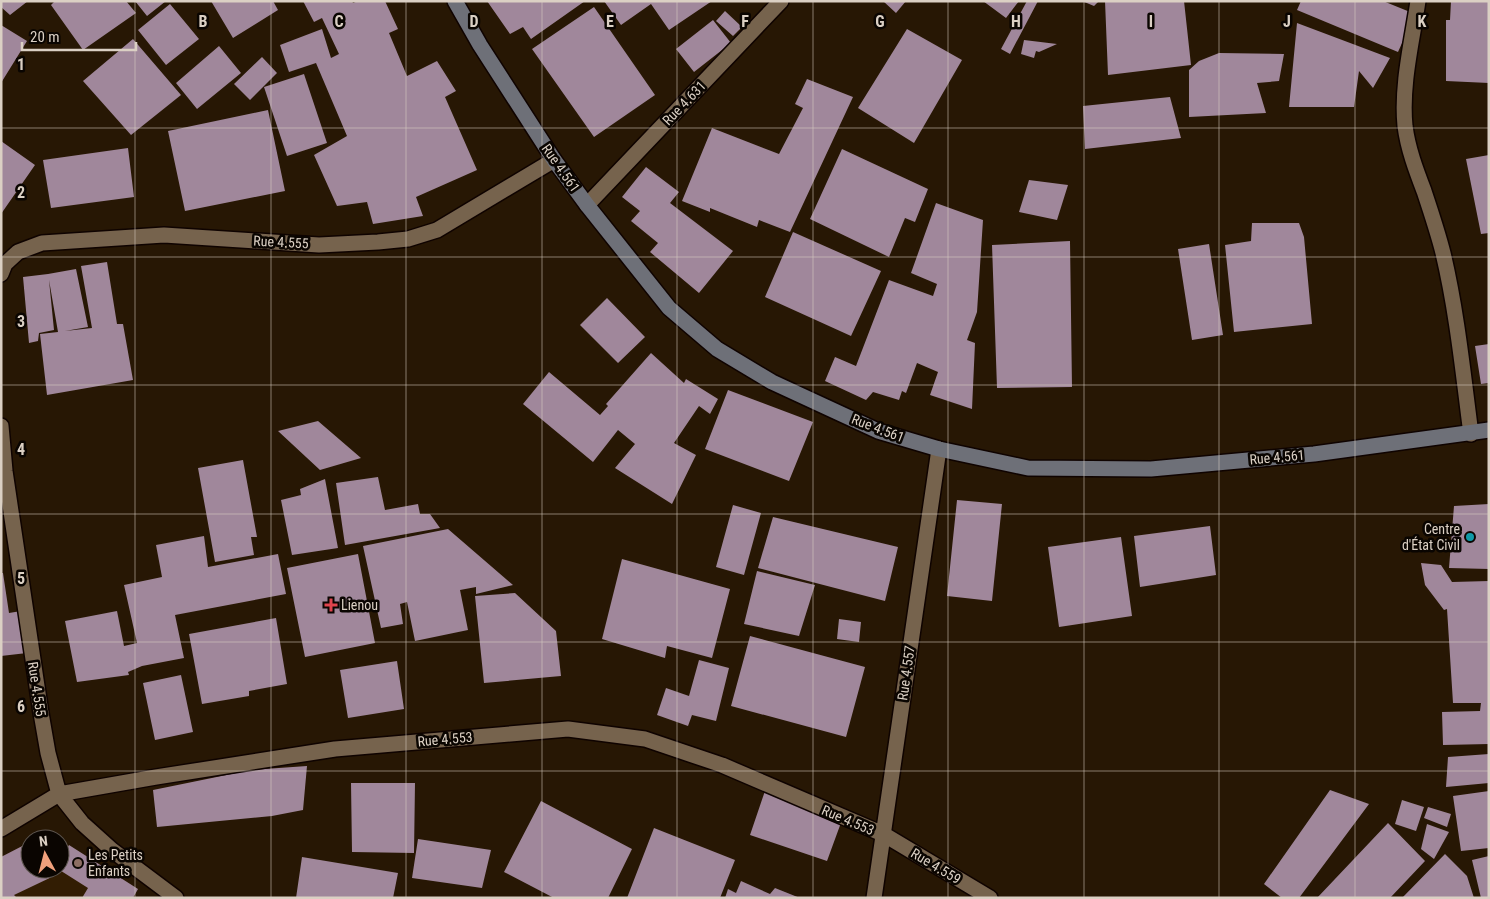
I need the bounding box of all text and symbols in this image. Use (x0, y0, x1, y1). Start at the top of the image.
text: B (199, 12, 208, 31)
text: C (334, 12, 344, 31)
text: D (469, 12, 479, 31)
text: E (606, 12, 614, 31)
text: F (741, 12, 749, 31)
text: G (875, 12, 885, 31)
text: H (1011, 12, 1021, 31)
text: I (1149, 12, 1153, 31)
text: J (1283, 12, 1291, 31)
text: K (1418, 12, 1427, 31)
scale bar (22, 20, 136, 52)
text: 20 m (30, 28, 60, 46)
text: 1 (17, 55, 25, 74)
street label: Rue 4.631 (659, 78, 709, 128)
street label: Rue 4.561 (539, 141, 583, 195)
text: 2 (17, 183, 25, 202)
street label: Rue 4.555 (253, 233, 309, 251)
text: 3 (17, 312, 25, 331)
street label: Rue 4.561 (849, 411, 907, 445)
text: 4 (17, 440, 25, 459)
street label: Rue 4.561 (1249, 447, 1305, 467)
place label: Centre d'État Civil (1402, 521, 1460, 553)
marker: Centre d'État Civil (1464, 531, 1476, 543)
text: 5 (17, 569, 25, 588)
place label: Lienou (341, 597, 378, 613)
marker: Lienou (325, 599, 337, 611)
street label: Rue 4.557 (894, 644, 918, 702)
street label: Rue 4.555 (25, 660, 49, 718)
text: 6 (17, 697, 25, 716)
street label: Rue 4.553 (417, 729, 473, 749)
street label: Rue 4.553 (819, 802, 877, 838)
north arrow (20, 829, 70, 879)
text: N (38, 833, 49, 850)
street label: Rue 4.559 (908, 845, 964, 887)
place label: Les Petits Enfants (88, 847, 143, 879)
marker: Les Petits Enfants (72, 857, 84, 869)

